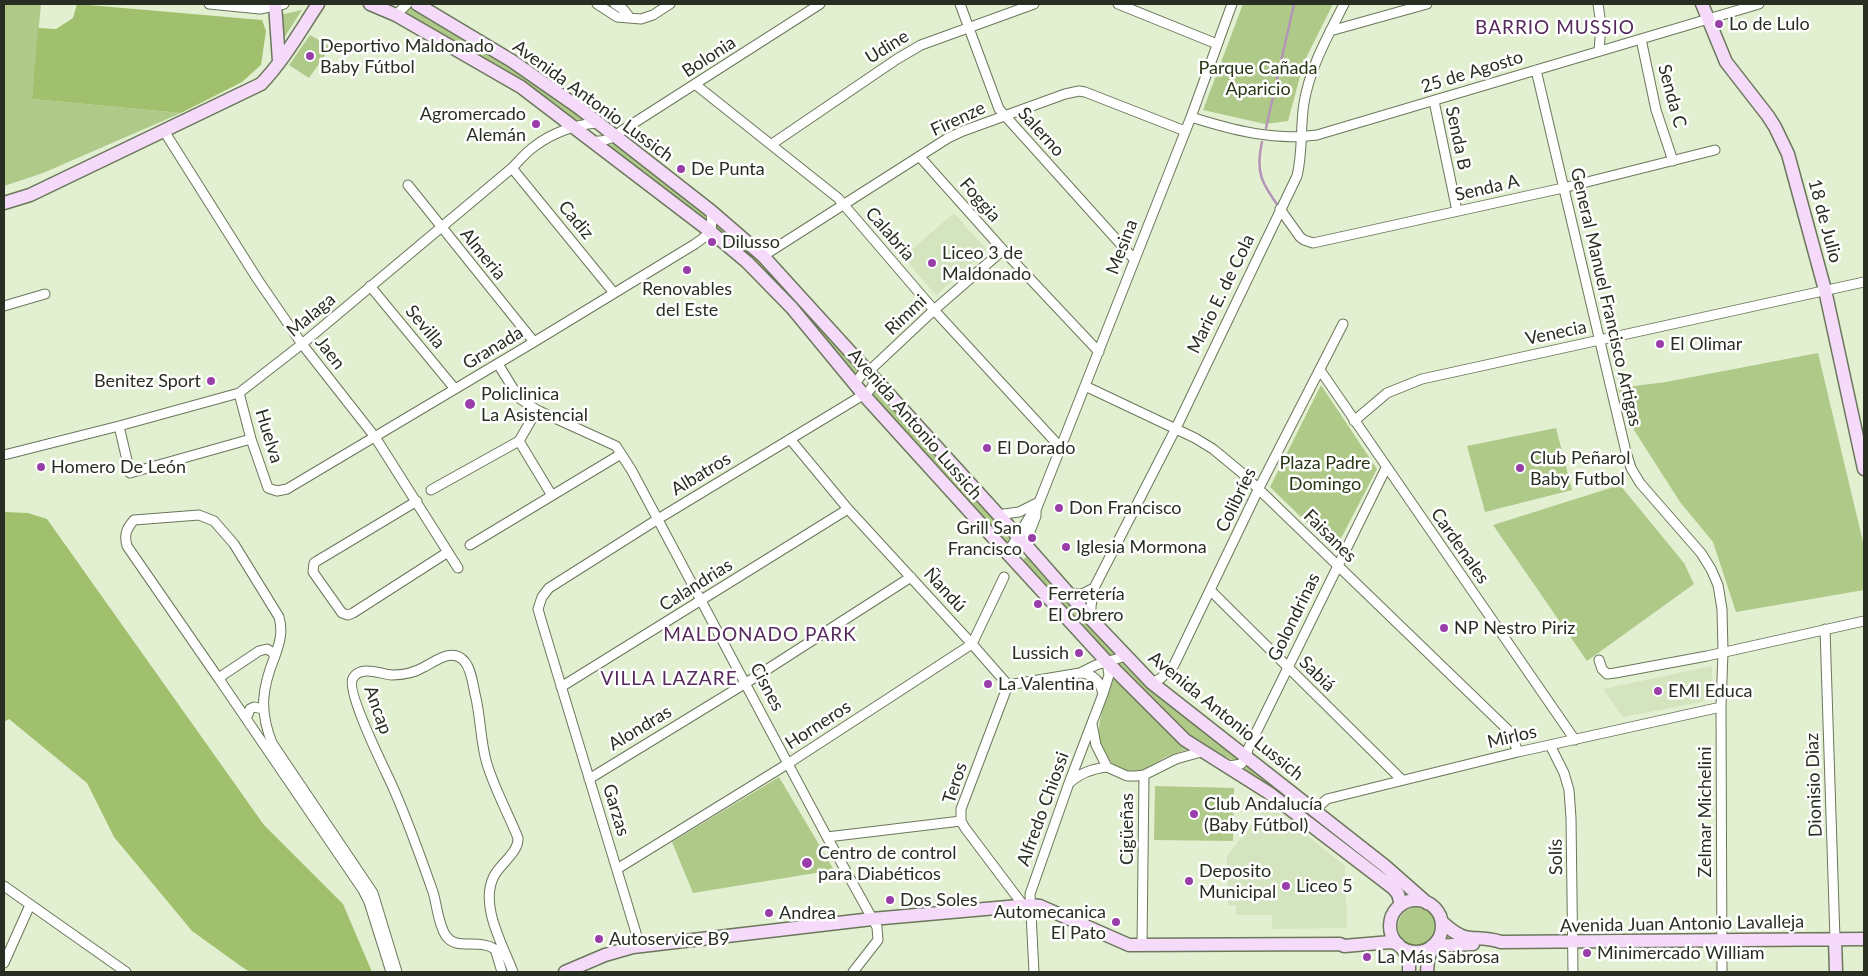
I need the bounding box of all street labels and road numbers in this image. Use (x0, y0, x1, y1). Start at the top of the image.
street label: Udine (861, 25, 913, 69)
street label: Bolonia (678, 32, 740, 82)
street label: Avenida Antonio Lussich (509, 35, 677, 167)
street label: 25 de Agosto (1418, 46, 1526, 98)
street label: Senda C (1653, 62, 1691, 130)
street label: Firenze (927, 97, 989, 141)
street label: Salerno (1013, 103, 1069, 161)
street label: Senda B (1441, 104, 1475, 172)
street label: General Manuel Francisco Artigas (1566, 166, 1646, 428)
street label: Senda A (1453, 170, 1521, 206)
street label: Foggia (955, 173, 1005, 227)
street label: 18 de Julio (1803, 177, 1847, 265)
street label: Cadiz (554, 196, 598, 244)
street label: Calabria (861, 203, 919, 265)
street label: Mesina (1102, 217, 1142, 277)
street label: Almeria (456, 224, 510, 284)
street label: Mario E. de Cola (1183, 231, 1259, 357)
street label: Malaga (282, 288, 340, 342)
street label: Rimmi (881, 290, 931, 340)
street label: Sevilla (401, 301, 449, 353)
street label: Venecia (1524, 316, 1588, 350)
street label: Granada (459, 322, 527, 374)
street label: Jaen (310, 332, 350, 374)
street label: Avenida Antonio Lussich (843, 344, 987, 504)
street label: Huelva (251, 406, 287, 466)
street label: Albatros (667, 448, 735, 500)
street label: Colibríes (1211, 464, 1261, 536)
street label: Cardenales (1426, 504, 1494, 588)
street label: Faisanes (1299, 505, 1361, 567)
street label: Calandrias (656, 554, 736, 616)
street label: Ñandú (919, 563, 971, 617)
street label: Golondrinas (1263, 569, 1325, 665)
street label: Avenida Antonio Lussich (1144, 647, 1308, 785)
street label: Sabiá (1294, 652, 1340, 696)
street label: Cisnes (745, 659, 789, 715)
street label: Ancap (359, 683, 397, 737)
street label: Horneros (781, 696, 855, 754)
street label: Alondras (604, 701, 676, 755)
street label: Mirlos (1485, 721, 1539, 753)
street label: Dionisio Diaz (1801, 733, 1827, 837)
street label: Zelmar Michelini (1694, 746, 1716, 878)
street label: Alfredo Chiossi (1012, 749, 1074, 869)
street label: Teros (938, 760, 972, 806)
street label: Garzas (598, 781, 634, 839)
street label: Cigüeñas (1116, 793, 1138, 865)
street label: Solís (1545, 839, 1567, 875)
street label: Avenida Juan Antonio Lavalleja (1560, 911, 1804, 937)

